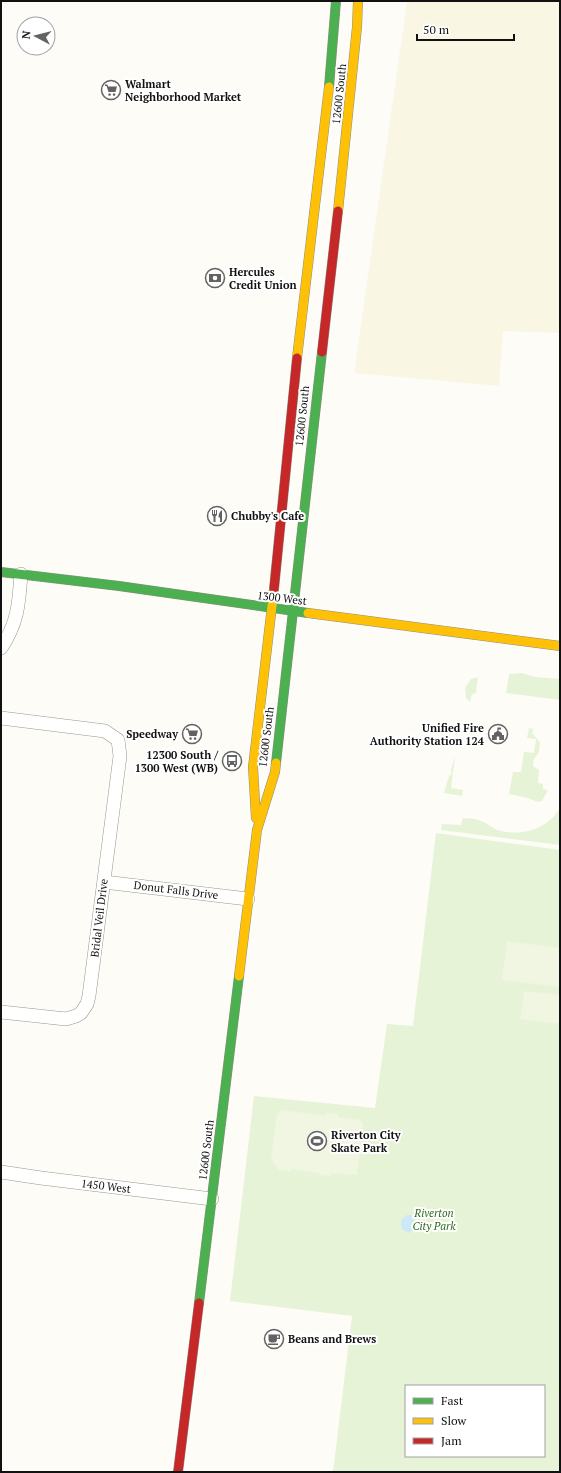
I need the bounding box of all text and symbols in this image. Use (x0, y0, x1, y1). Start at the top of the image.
north arrow (16, 16, 56, 56)
scale bar (417, 16, 514, 42)
text: 50 m (423, 22, 450, 37)
text: N (19, 29, 34, 40)
street label: 12600 South (329, 62, 349, 125)
place label: Walmart Neighborhood Market (125, 77, 242, 104)
supermarket icon: Walmart Neighborhood Market (100, 79, 122, 101)
place label: Hercules Credit Union (229, 265, 297, 292)
bank icon: Hercules Credit Union (204, 267, 226, 289)
street label: 12600 South (292, 384, 312, 447)
restaurant icon: Chubby's Cafe (206, 505, 228, 527)
place label: Chubby's Cafe (231, 509, 304, 523)
street label: 1300 West (256, 588, 308, 608)
street label: 12600 South (255, 705, 277, 768)
place label: Unified Fire Authority Station 124 (370, 721, 485, 748)
supermarket icon: Speedway (181, 723, 203, 745)
public building icon: Unified Fire Authority Station 124 (487, 723, 509, 745)
place label: Speedway (126, 727, 178, 741)
place label: 12300 South / 1300 West (WB) (135, 748, 219, 775)
bus stop icon: 12300 South / 1300 West (WB) (221, 750, 243, 772)
street label: Bridal Veil Drive (87, 877, 111, 958)
street label: Donut Falls Drive (133, 878, 220, 902)
street label: 12600 South (195, 1118, 217, 1181)
place label: Riverton City Skate Park (331, 1128, 401, 1155)
sports icon: Riverton City Skate Park (306, 1130, 328, 1152)
street label: 1450 West (80, 1176, 132, 1196)
park label: Riverton City Park (412, 1206, 456, 1233)
cafe icon: Beans and Brews (263, 1328, 285, 1350)
place label: Beans and Brews (288, 1332, 376, 1346)
legend (405, 1385, 545, 1457)
text: Fast (441, 1393, 464, 1408)
text: Slow (441, 1413, 467, 1428)
text: Jam (441, 1433, 462, 1448)

